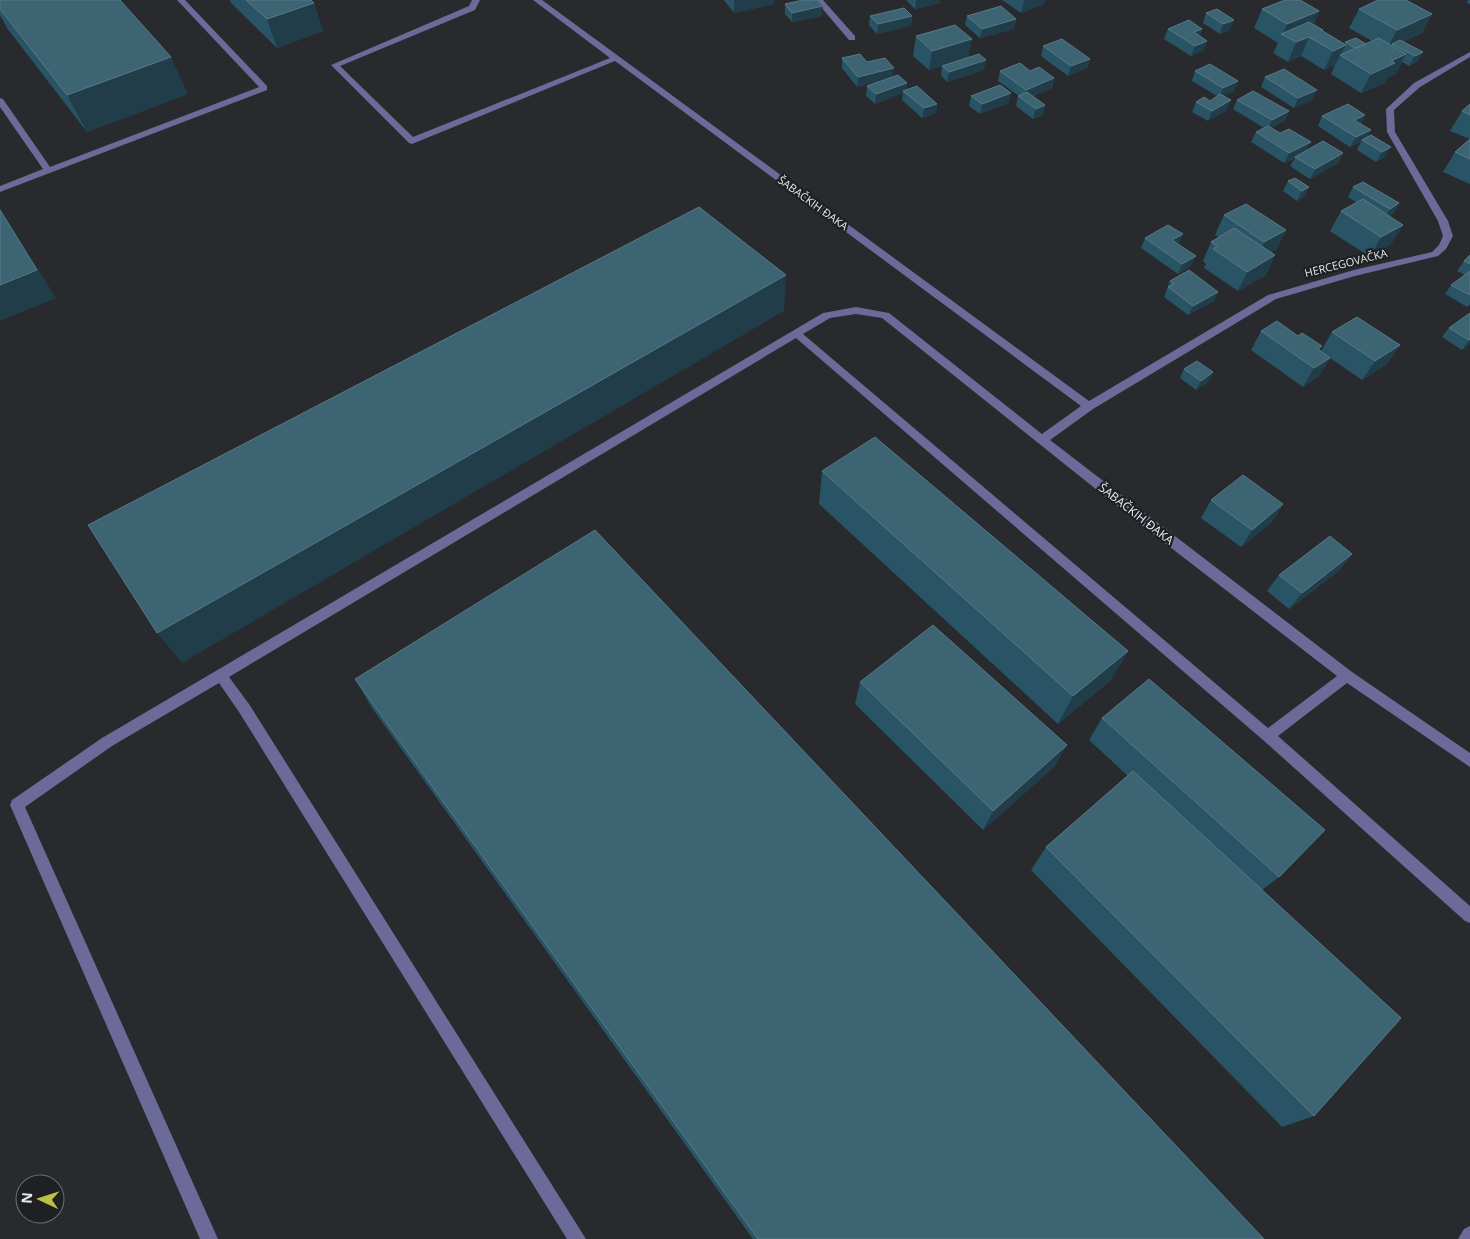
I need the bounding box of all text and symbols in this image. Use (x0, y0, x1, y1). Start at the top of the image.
street label: ŠABAČKIH ĐAKA (775, 172, 851, 233)
street label: HERCEGOVAČKA (1303, 245, 1389, 280)
street label: ŠABAČKIH ĐAKA (1095, 479, 1178, 549)
north arrow (15, 1174, 65, 1224)
text: N (17, 1192, 36, 1204)

